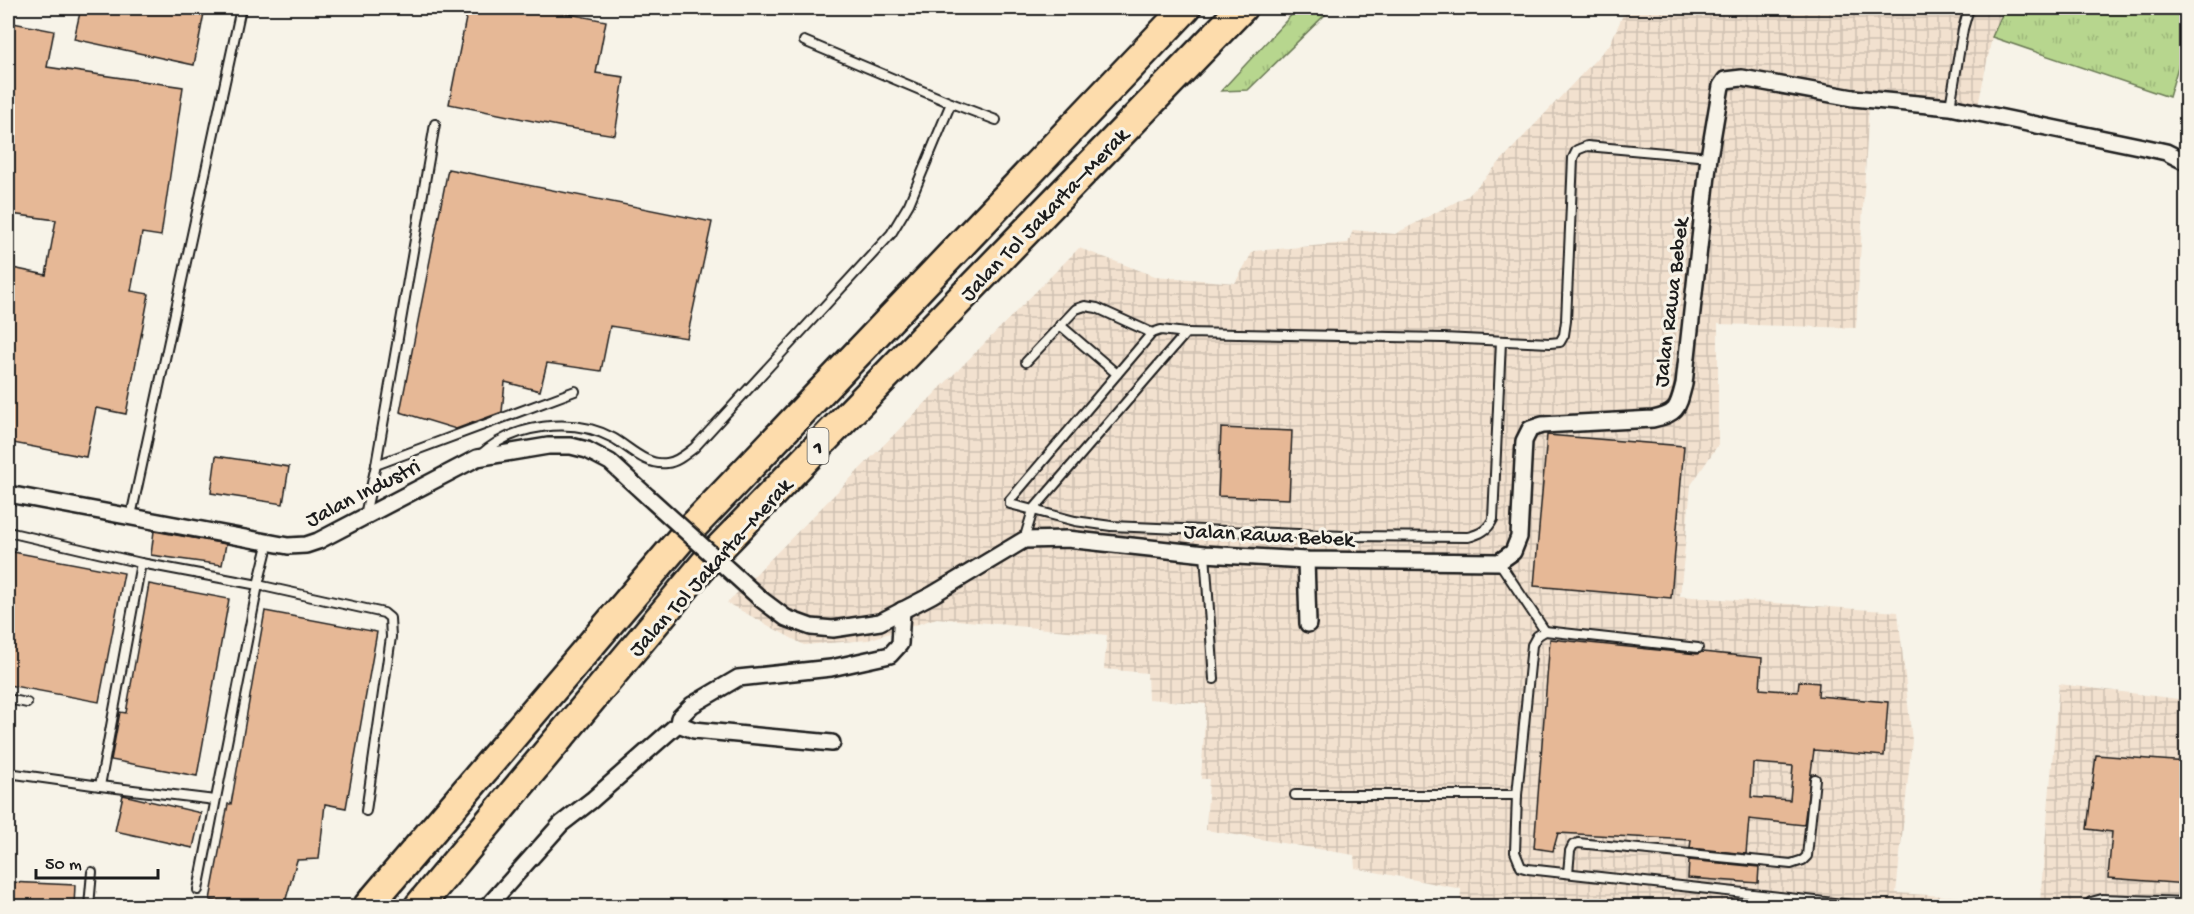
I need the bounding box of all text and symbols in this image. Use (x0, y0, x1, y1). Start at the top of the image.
street label: Jalan Tol Jakarta–Merak (956, 122, 1137, 308)
street label: Jalan Rawa Bebek (1650, 214, 1697, 389)
road number: 1 (808, 428, 828, 464)
street label: Jalan Industri (302, 455, 425, 535)
street label: Jalan Tol Jakarta–Merak (625, 472, 800, 663)
street label: Jalan Rawa Bebek (1183, 520, 1357, 555)
scale bar (36, 842, 158, 880)
text: 50 m (45, 855, 82, 876)

